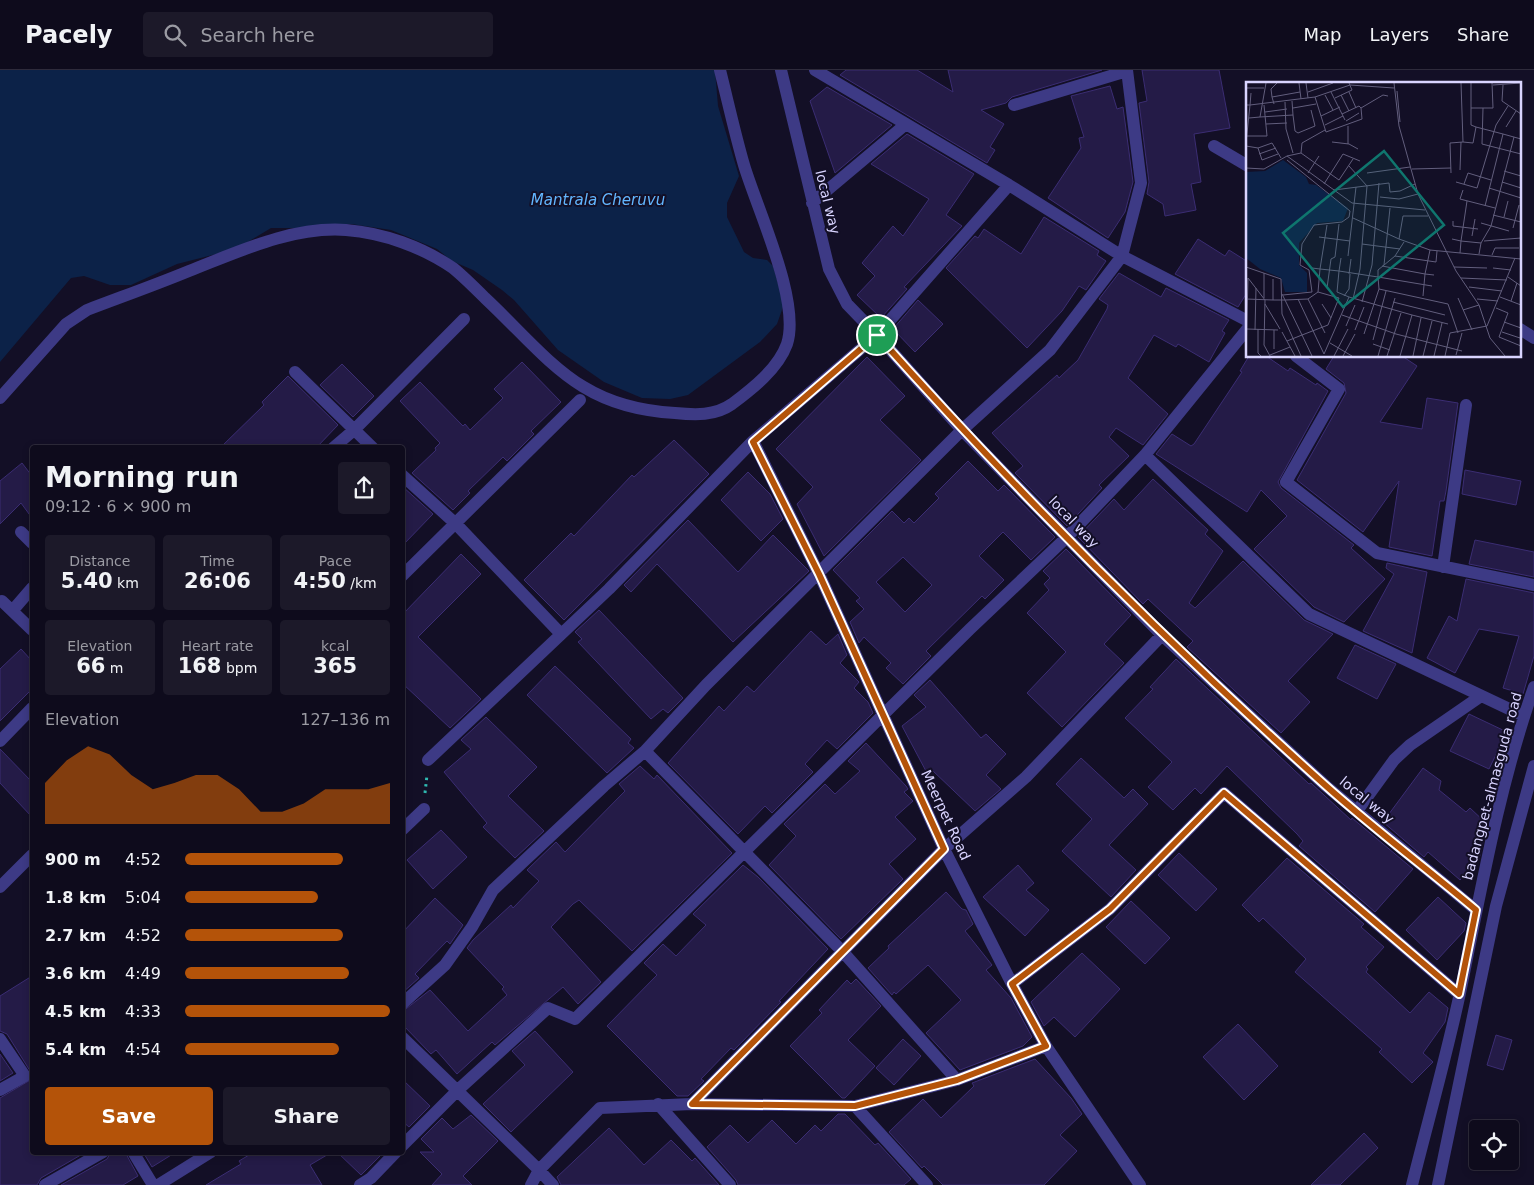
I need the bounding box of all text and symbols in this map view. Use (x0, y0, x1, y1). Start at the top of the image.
search box (143, 12, 493, 57)
text: Pacely (25, 21, 113, 49)
icon: search (161, 21, 189, 49)
text: Search here (201, 24, 315, 46)
text: Map (1303, 24, 1341, 45)
text: Layers (1369, 24, 1429, 45)
text: Share (1457, 24, 1509, 45)
inset map (1246, 82, 1522, 358)
street label: local way (812, 168, 844, 236)
water label: Mantrala Cheruvu (531, 191, 665, 209)
pin (856, 314, 898, 356)
icon: arrive (863, 321, 891, 349)
text: Morning run (45, 461, 239, 494)
button: share (338, 462, 390, 514)
street label: local way (1046, 493, 1102, 551)
text: 09:12 · 6 × 900 m (45, 497, 191, 516)
text: Distance (69, 553, 130, 569)
text: Time (200, 553, 235, 569)
text: Pace (319, 553, 352, 569)
text: 5.40 (61, 569, 113, 593)
text: 26:06 (184, 569, 251, 593)
text: 4:50 (294, 569, 346, 593)
text: km (113, 575, 139, 591)
text: /km (346, 575, 377, 591)
text: Elevation (67, 638, 132, 654)
text: Heart rate (182, 638, 253, 654)
text: kcal (321, 638, 349, 654)
text: 66 (76, 654, 105, 678)
text: 168 (178, 654, 221, 678)
text: 365 (313, 654, 357, 678)
text: m (105, 660, 123, 676)
text: bpm (221, 660, 257, 676)
street label: badangpet-almasguda road (1459, 690, 1525, 882)
text: Elevation (45, 710, 119, 729)
text: 127–136 m (300, 710, 390, 729)
street label: Meerpet Road (918, 767, 974, 863)
street label: local way (1337, 773, 1397, 827)
text: 900 m (45, 850, 101, 869)
text: 4:52 (125, 850, 161, 869)
text: 1.8 km (45, 888, 106, 907)
text: 5:04 (125, 888, 161, 907)
text: 2.7 km (45, 926, 106, 945)
text: 4:52 (125, 926, 161, 945)
text: 3.6 km (45, 964, 106, 983)
text: 4:49 (125, 964, 161, 983)
text: 4.5 km (45, 1002, 106, 1021)
text: 4:33 (125, 1002, 161, 1021)
text: 5.4 km (45, 1040, 106, 1059)
text: 4:54 (125, 1040, 161, 1059)
button: Save (45, 1087, 213, 1145)
button: Share (223, 1087, 390, 1145)
map controls (1469, 1120, 1519, 1170)
button: locate (1469, 1120, 1519, 1170)

